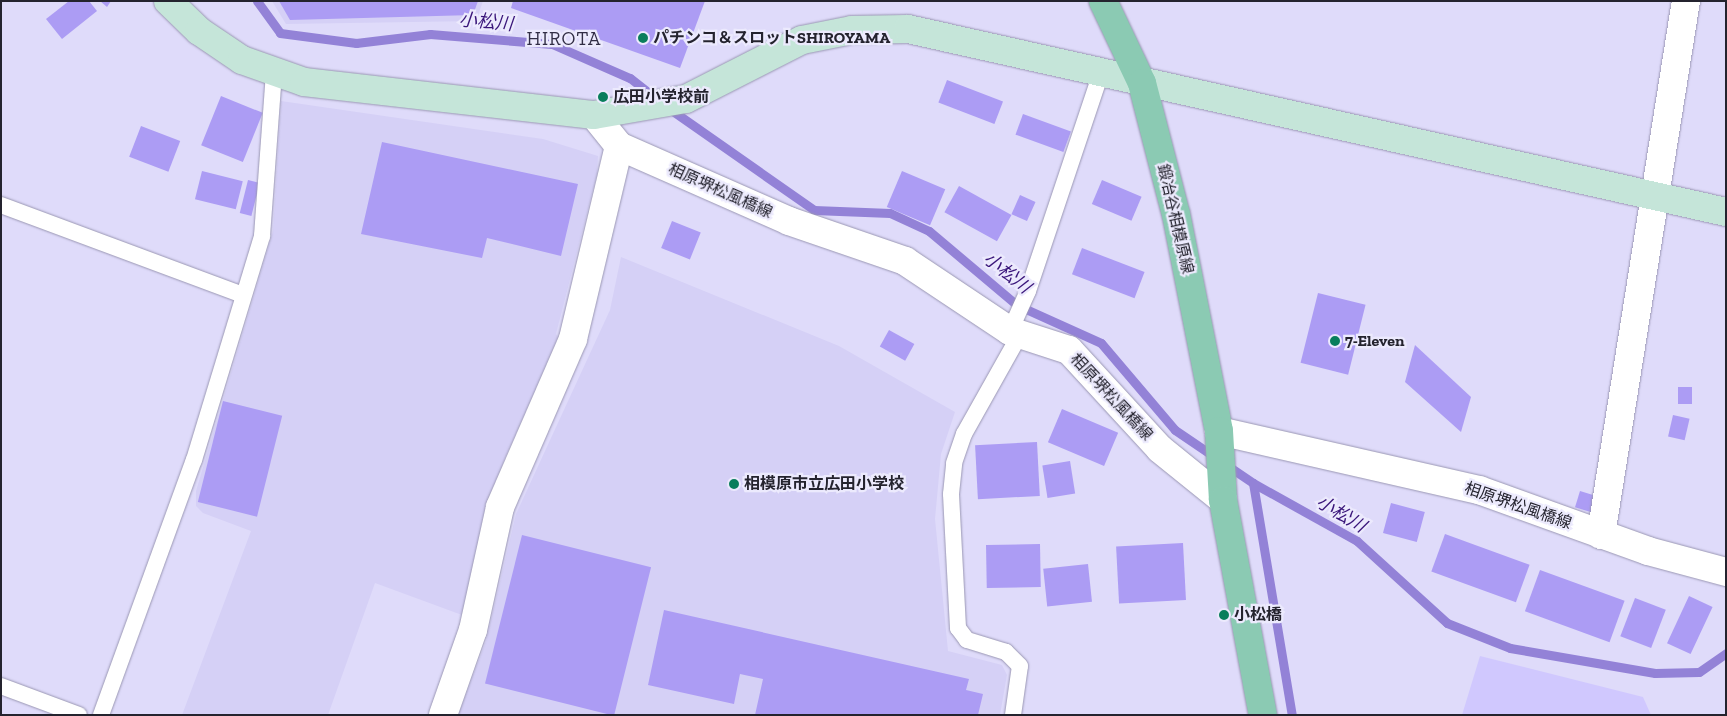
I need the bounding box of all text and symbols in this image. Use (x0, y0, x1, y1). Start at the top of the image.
water label: 小松川 (458, 9, 514, 35)
district label: HIROTA (526, 28, 602, 50)
place label: パチンコ＆スロットSHIROYAMA (653, 28, 890, 48)
marker: パチンコ＆スロットSHIROYAMA (637, 32, 649, 44)
place label: 広田小学校前 (613, 87, 709, 107)
marker: 広田小学校前 (597, 91, 609, 103)
street label: 相原堺松風橋線 (665, 159, 775, 223)
street label: 鍛冶谷相模原線 (1153, 162, 1197, 276)
water label: 小松川 (979, 248, 1035, 298)
place label: 7-Eleven (1345, 331, 1404, 351)
marker: 7-Eleven (1329, 335, 1341, 347)
street label: 相原堺松風橋線 (1066, 349, 1156, 445)
place label: 相模原市立広田小学校 (744, 474, 904, 494)
marker: 相模原市立広田小学校 (728, 478, 740, 490)
street label: 相原堺松風橋線 (1462, 479, 1574, 533)
water label: 小松川 (1312, 491, 1370, 537)
place label: 小松橋 (1234, 605, 1282, 625)
marker: 小松橋 (1218, 609, 1230, 621)

